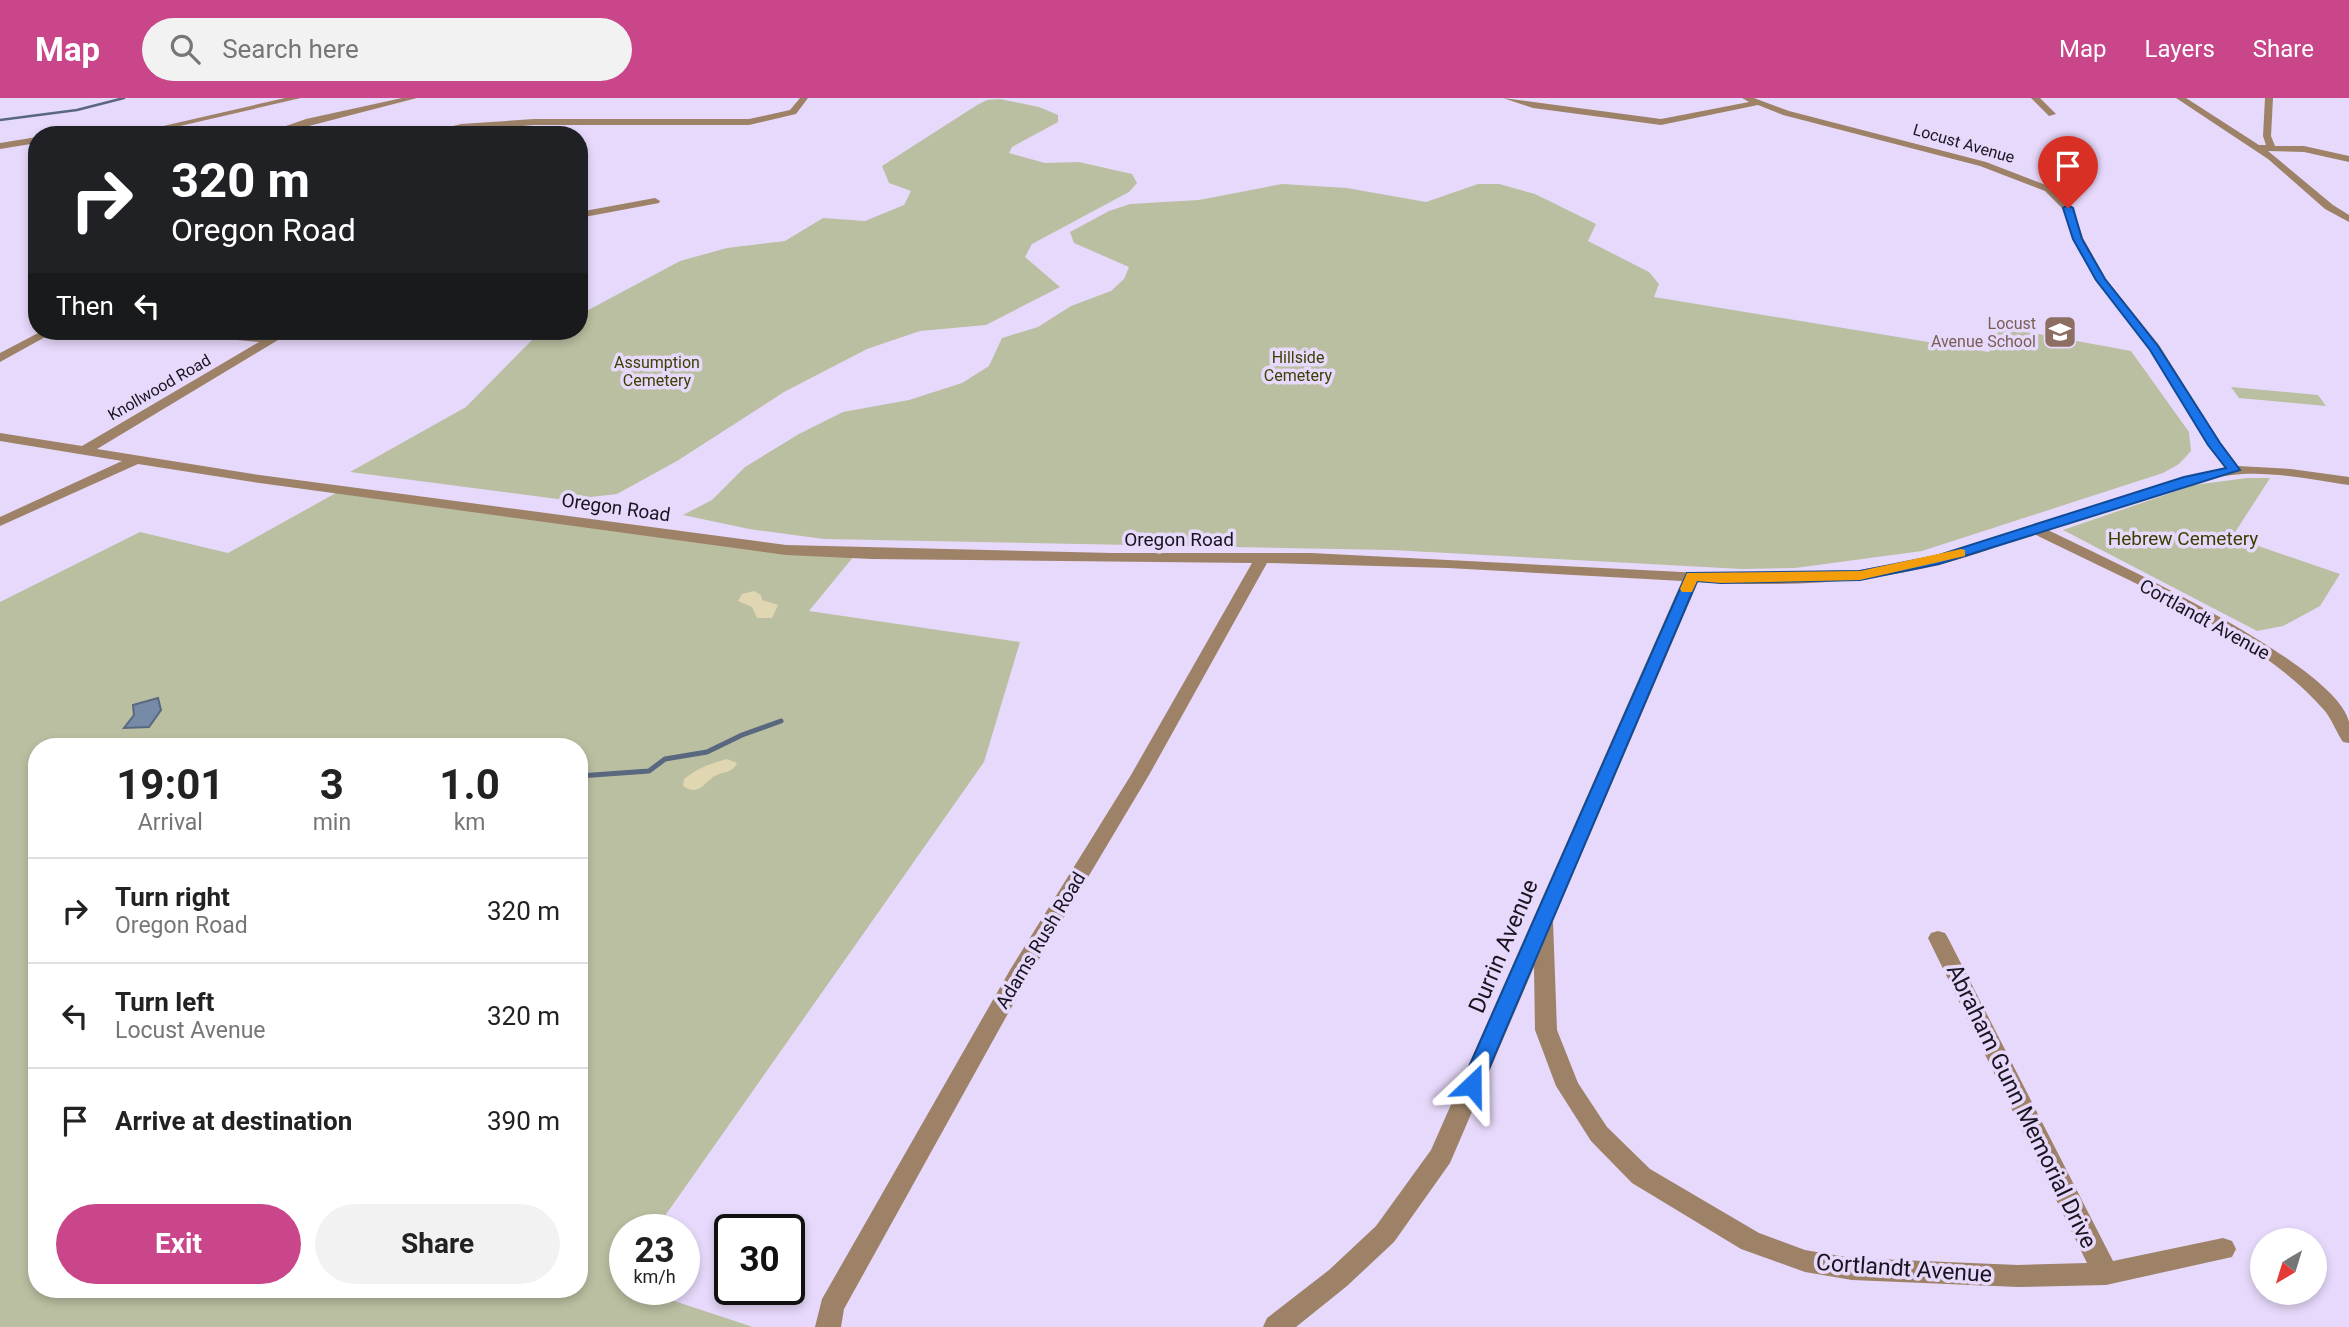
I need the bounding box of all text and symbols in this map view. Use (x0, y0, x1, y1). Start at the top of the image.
search box (142, 18, 632, 81)
text: Map (35, 30, 100, 69)
icon: search (166, 30, 204, 68)
text: Search here (222, 34, 359, 64)
text: Map (2059, 35, 2107, 63)
text: Layers (2145, 35, 2215, 63)
text: Share (2253, 35, 2314, 63)
street label: Locust Avenue (1911, 120, 2017, 167)
pin (2038, 136, 2098, 208)
icon: arrive (2049, 147, 2087, 185)
text: 320 m (171, 152, 310, 209)
icon: right (56, 154, 147, 245)
text: Oregon Road (171, 211, 356, 249)
icon: left (128, 287, 166, 325)
text: Then (56, 291, 114, 321)
school or university icon: Locust Avenue School (2041, 313, 2079, 351)
place label: Locust Avenue School (1931, 314, 2036, 351)
park label: Hillside Cemetery (1264, 348, 1333, 385)
street label: Knollwood Road (104, 350, 214, 425)
park label: Assumption Cemetery (614, 353, 700, 390)
street label: Oregon Road (560, 488, 672, 527)
park label: Hebrew Cemetery (2108, 527, 2258, 550)
street label: Oregon Road (1124, 528, 1234, 551)
street label: Cortlandt Avenue (2136, 574, 2274, 665)
text: 19:01 (116, 760, 224, 809)
text: 3 (320, 760, 344, 809)
text: 1.0 (439, 760, 500, 809)
text: Arrival (138, 809, 203, 836)
text: min (313, 809, 351, 836)
text: km (454, 809, 485, 836)
street label: Adams Rush Road (991, 868, 1090, 1013)
street label: Durrin Avenue (1463, 875, 1544, 1017)
text: Turn right (115, 882, 230, 912)
icon: right (56, 892, 94, 930)
text: 320 m (487, 896, 560, 926)
text: Oregon Road (115, 912, 248, 939)
street label: Abraham Gunn Memorial Drive (1941, 960, 2102, 1253)
text: Turn left (115, 987, 214, 1017)
icon: left (56, 997, 94, 1035)
text: 320 m (487, 1001, 560, 1031)
text: Locust Avenue (115, 1017, 266, 1044)
position arrow (1435, 1048, 1509, 1122)
icon: arrive (56, 1102, 94, 1140)
text: Arrive at destination (115, 1106, 352, 1136)
text: 390 m (487, 1106, 560, 1136)
button: Exit (56, 1204, 301, 1284)
button: Share (315, 1204, 560, 1284)
speed limit sign: 30 (714, 1214, 805, 1305)
north arrow (2250, 1228, 2328, 1306)
map controls (2250, 1228, 2327, 1305)
text: 23 (634, 1230, 675, 1271)
street label: Cortlandt Avenue (1815, 1249, 1993, 1288)
text: km/h (633, 1266, 676, 1287)

